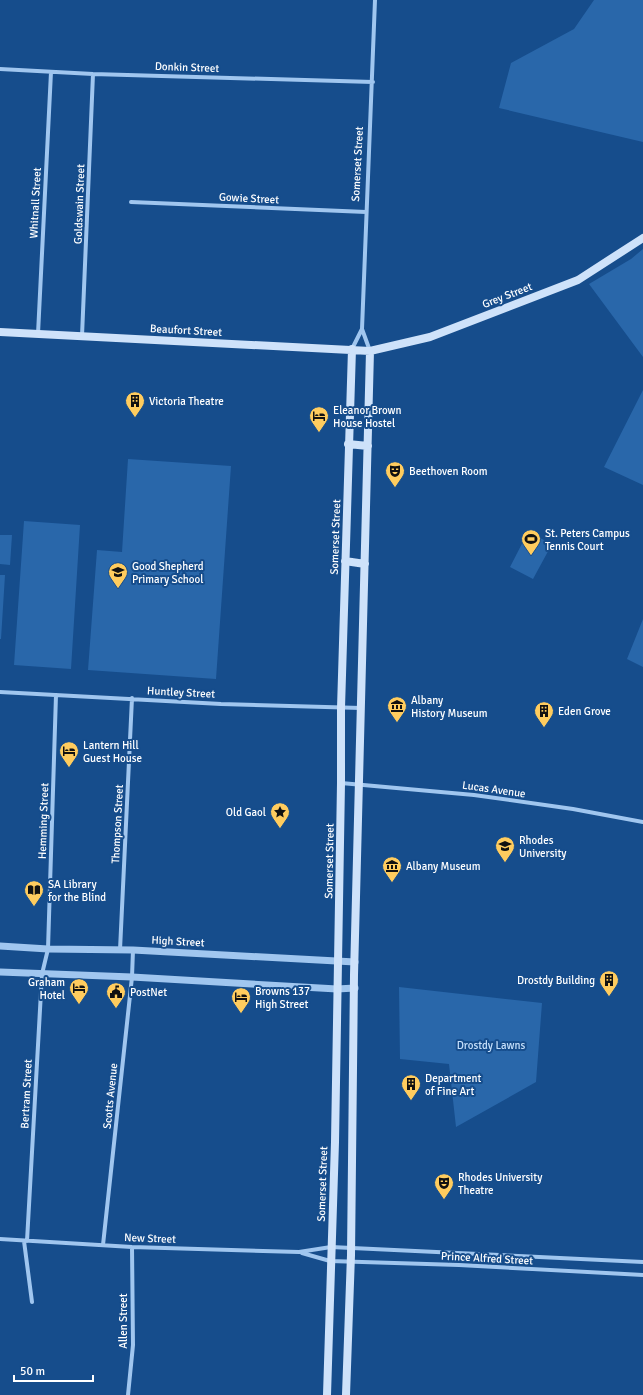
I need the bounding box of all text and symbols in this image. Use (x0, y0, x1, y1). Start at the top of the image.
street label: Donkin Street (155, 60, 220, 75)
street label: Somerset Street (349, 126, 366, 202)
street label: Goldswain Street (72, 164, 87, 244)
street label: Whitnall Street (27, 167, 44, 239)
street label: Gowie Street (219, 190, 280, 207)
street label: Grey Street (480, 280, 534, 311)
street label: Beaufort Street (150, 322, 223, 339)
building icon: Victoria Theatre (124, 390, 146, 418)
place label: Victoria Theatre (149, 395, 224, 408)
place label: Eleanor Brown House Hostel (333, 404, 402, 430)
hotel icon: Eleanor Brown House Hostel (308, 405, 330, 433)
theatre icon: Beethoven Room (384, 460, 406, 488)
place label: Beethoven Room (409, 465, 488, 478)
street label: Somerset Street (328, 499, 343, 575)
place label: St. Peters Campus Tennis Court (545, 527, 630, 553)
sports icon: St. Peters Campus Tennis Court (520, 528, 542, 556)
place label: Good Shepherd Primary School (132, 560, 204, 586)
school or university icon: Good Shepherd Primary School (107, 561, 129, 589)
street label: Huntley Street (147, 684, 215, 701)
place label: Albany History Museum (411, 694, 488, 720)
museum icon: Albany History Museum (386, 695, 408, 723)
building icon: Eden Grove (533, 700, 555, 728)
place label: Eden Grove (558, 705, 611, 718)
place label: Lantern Hill Guest House (83, 739, 142, 765)
hotel icon: Lantern Hill Guest House (58, 740, 80, 768)
street label: Lucas Avenue (461, 779, 526, 800)
street label: Hemming Street (36, 783, 51, 859)
street label: Thompson Street (109, 784, 126, 864)
place icon: Old Gaol (269, 801, 291, 829)
place label: Old Gaol (226, 806, 266, 819)
street label: Somerset Street (322, 823, 337, 899)
place label: Rhodes University (519, 834, 567, 860)
school or university icon: Rhodes University (494, 835, 516, 863)
museum icon: Albany Museum (381, 855, 403, 883)
place label: Albany Museum (406, 860, 481, 873)
place label: SA Library for the Blind (48, 878, 106, 904)
library icon: SA Library for the Blind (23, 879, 45, 907)
street label: High Street (151, 934, 205, 949)
building icon: Drostdy Building (598, 969, 620, 997)
place label: Drostdy Building (517, 974, 595, 987)
place label: Graham Hotel (28, 976, 65, 1002)
hotel icon: Graham Hotel (68, 977, 90, 1005)
public building icon: PostNet (105, 981, 127, 1009)
place label: Browns 137 High Street (255, 985, 310, 1011)
place label: PostNet (130, 986, 167, 999)
hotel icon: Browns 137 High Street (230, 986, 252, 1014)
park label: Drostdy Lawns (457, 1039, 525, 1052)
street label: Bertram Street (18, 1059, 35, 1129)
street label: Scotts Avenue (101, 1062, 120, 1130)
place label: Department of Fine Art (425, 1072, 481, 1098)
building icon: Department of Fine Art (400, 1073, 422, 1101)
street label: Somerset Street (315, 1146, 330, 1222)
place label: Rhodes University Theatre (458, 1171, 543, 1197)
theatre icon: Rhodes University Theatre (433, 1172, 455, 1200)
street label: New Street (124, 1231, 176, 1246)
street label: Prince Alfred Street (441, 1250, 534, 1267)
street label: Allen Street (117, 1293, 130, 1349)
scale bar (14, 1357, 93, 1383)
text: 50 m (20, 1364, 45, 1379)

